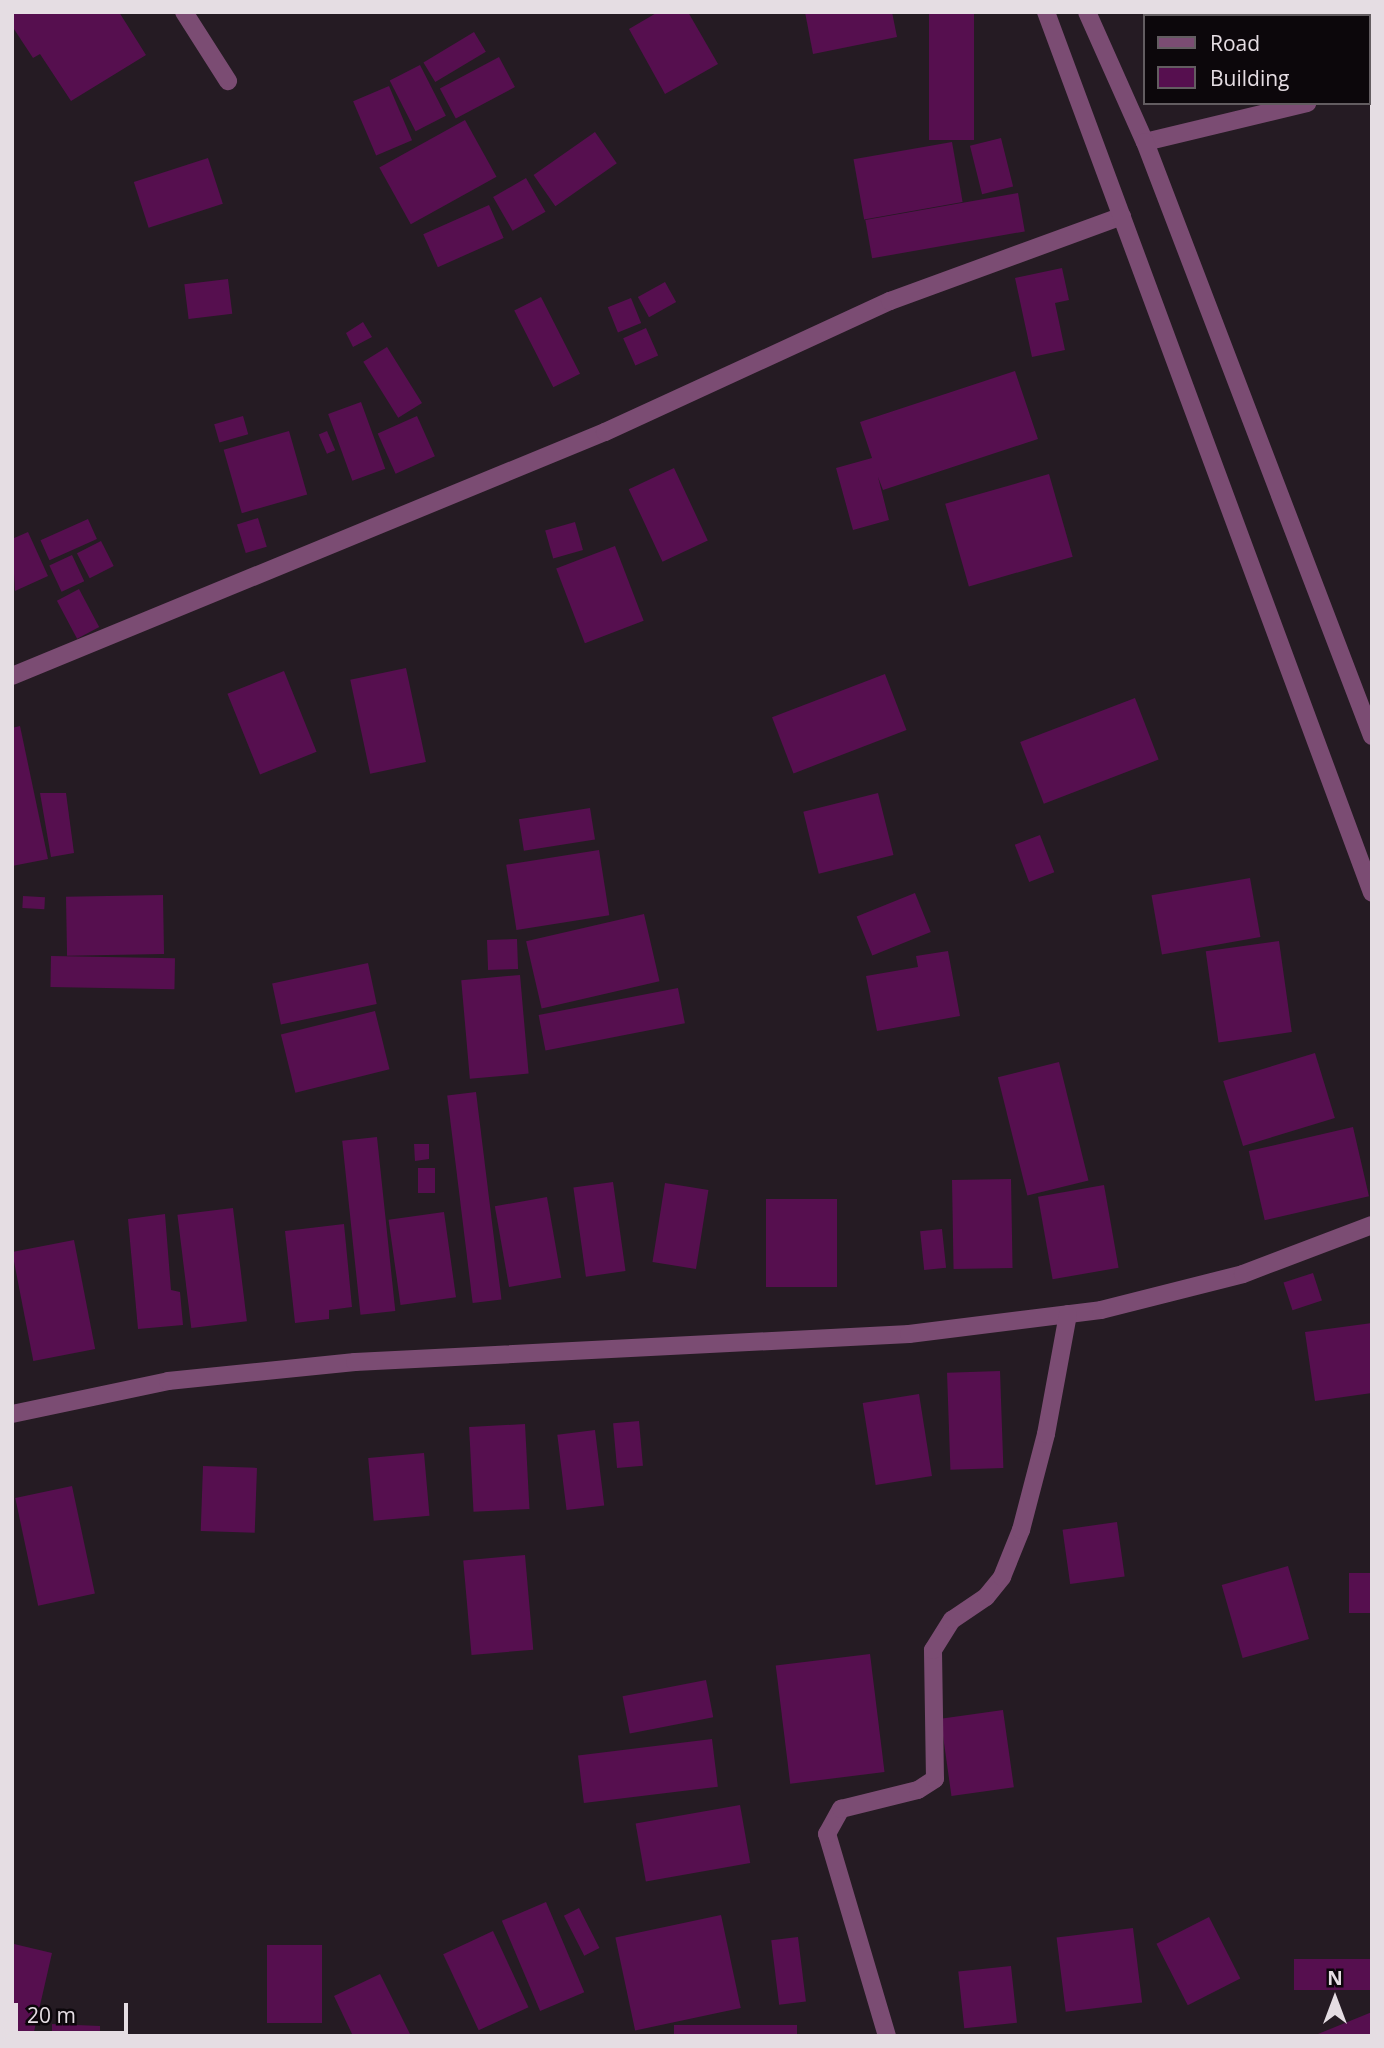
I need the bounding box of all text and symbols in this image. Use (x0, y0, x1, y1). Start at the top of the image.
legend (1142, 14, 1370, 105)
text: Road (1210, 29, 1260, 57)
text: Building (1210, 64, 1289, 92)
north arrow (1300, 1964, 1370, 2034)
text: N (1327, 1965, 1343, 1991)
scale bar (18, 1988, 131, 2032)
text: 20 m (27, 2001, 76, 2029)

